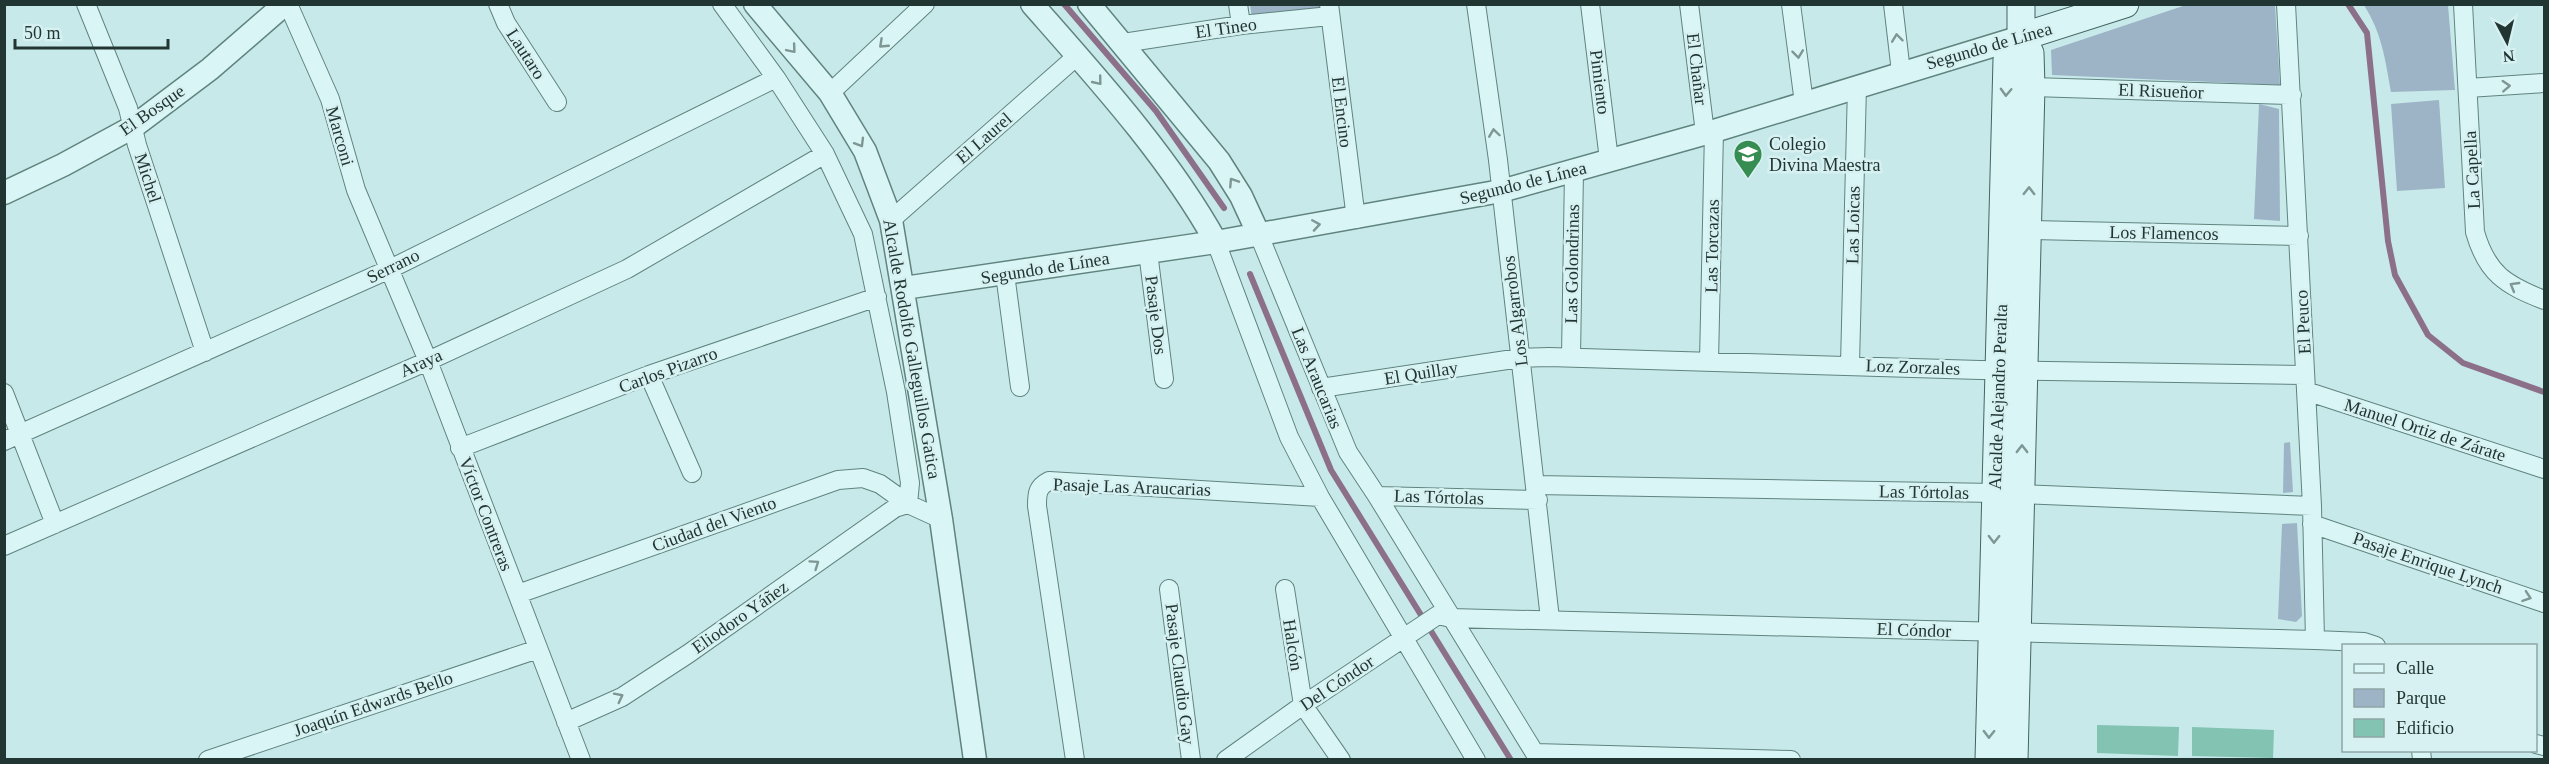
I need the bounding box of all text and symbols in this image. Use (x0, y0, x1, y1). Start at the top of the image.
scale bar (15, 12, 168, 50)
north arrow (2477, 12, 2537, 72)
street label: El Tineo (1194, 14, 1258, 42)
street label: Segundo de Línea (1924, 18, 2054, 74)
text: 50 m (24, 23, 61, 43)
street label: Lautaro (502, 25, 550, 83)
street label: El Chañar (1683, 32, 1711, 106)
one-way arrow (1891, 34, 1903, 43)
one-way arrow (879, 37, 889, 48)
one-way arrow (785, 42, 796, 53)
text: N (2502, 47, 2516, 66)
street label: Pimiento (1586, 49, 1614, 115)
one-way arrow (1791, 49, 1803, 58)
one-way arrow (1090, 74, 1101, 85)
street label: El Encino (1328, 75, 1356, 149)
one-way arrow (2502, 79, 2511, 92)
street label: El Bosque (116, 80, 188, 140)
street label: El Risueñor (2118, 80, 2204, 102)
one-way arrow (2000, 88, 2013, 97)
street label: Marconi (322, 104, 358, 168)
street label: El Laurel (952, 108, 1016, 168)
one-way arrow (1488, 129, 1501, 138)
street label: La Capella (2460, 130, 2484, 210)
place label: Colegio Divina Maestra (1769, 134, 1880, 175)
one-way arrow (853, 137, 865, 147)
school or university icon: Colegio Divina Maestra (1732, 138, 1764, 180)
street label: Michel (131, 151, 165, 205)
street label: Segundo de Línea (1458, 158, 1588, 208)
one-way arrow (1229, 178, 1240, 189)
street label: Las Loicas (1842, 186, 1864, 264)
one-way arrow (2023, 187, 2035, 196)
street label: Las Torcazas (1701, 199, 1723, 293)
street label: Las Golondrinas (1561, 204, 1583, 324)
street label: Alcalde Rodolfo Galleguillos Gatica (879, 218, 945, 480)
one-way arrow (1312, 220, 1321, 232)
street label: Los Flamencos (2109, 222, 2219, 244)
street label: Serrano (363, 245, 423, 287)
street label: Segundo de Línea (979, 248, 1111, 288)
street label: Los Algarrobos (1498, 254, 1532, 368)
street label: Pasaje Dos (1141, 274, 1171, 356)
one-way arrow (2510, 282, 2520, 294)
street label: El Peuco (2291, 289, 2315, 355)
street label: Alcalde Alejandro Peralta (1985, 304, 2011, 490)
street label: Las Araucarias (1288, 324, 1346, 432)
street label: Carlos Pizarro (616, 343, 720, 397)
street label: Araya (397, 345, 445, 381)
street label: Loz Zorzales (1865, 355, 1961, 379)
street label: El Quillay (1383, 357, 1459, 389)
street label: Manuel Ortiz de Zárate (2342, 394, 2508, 466)
one-way arrow (2016, 445, 2028, 454)
street label: Víctor Contreras (455, 454, 517, 574)
street label: Pasaje Las Araucarias (1053, 474, 1211, 500)
street label: Las Tórtolas (1879, 481, 1969, 503)
street label: Las Tórtolas (1394, 485, 1484, 509)
street label: Ciudad del Viento (649, 492, 779, 556)
street label: Pasaje Enrique Lynch (2351, 528, 2505, 598)
one-way arrow (1988, 534, 2000, 543)
one-way arrow (808, 560, 819, 571)
street label: Eliodoro Yáñez (688, 576, 792, 658)
one-way arrow (2521, 589, 2532, 602)
street label: Pasaje Claudio Gay (1161, 602, 1199, 746)
street label: Halcón (1279, 618, 1307, 672)
street label: El Cóndor (1876, 619, 1952, 641)
legend (2342, 644, 2537, 752)
street label: Del Cóndor (1296, 651, 1378, 715)
text: Calle (2396, 658, 2434, 678)
street label: Joaquín Edwards Bello (291, 667, 455, 741)
text: Parque (2396, 688, 2446, 708)
one-way arrow (613, 693, 624, 705)
text: Edificio (2396, 718, 2454, 738)
one-way arrow (1983, 729, 1996, 738)

